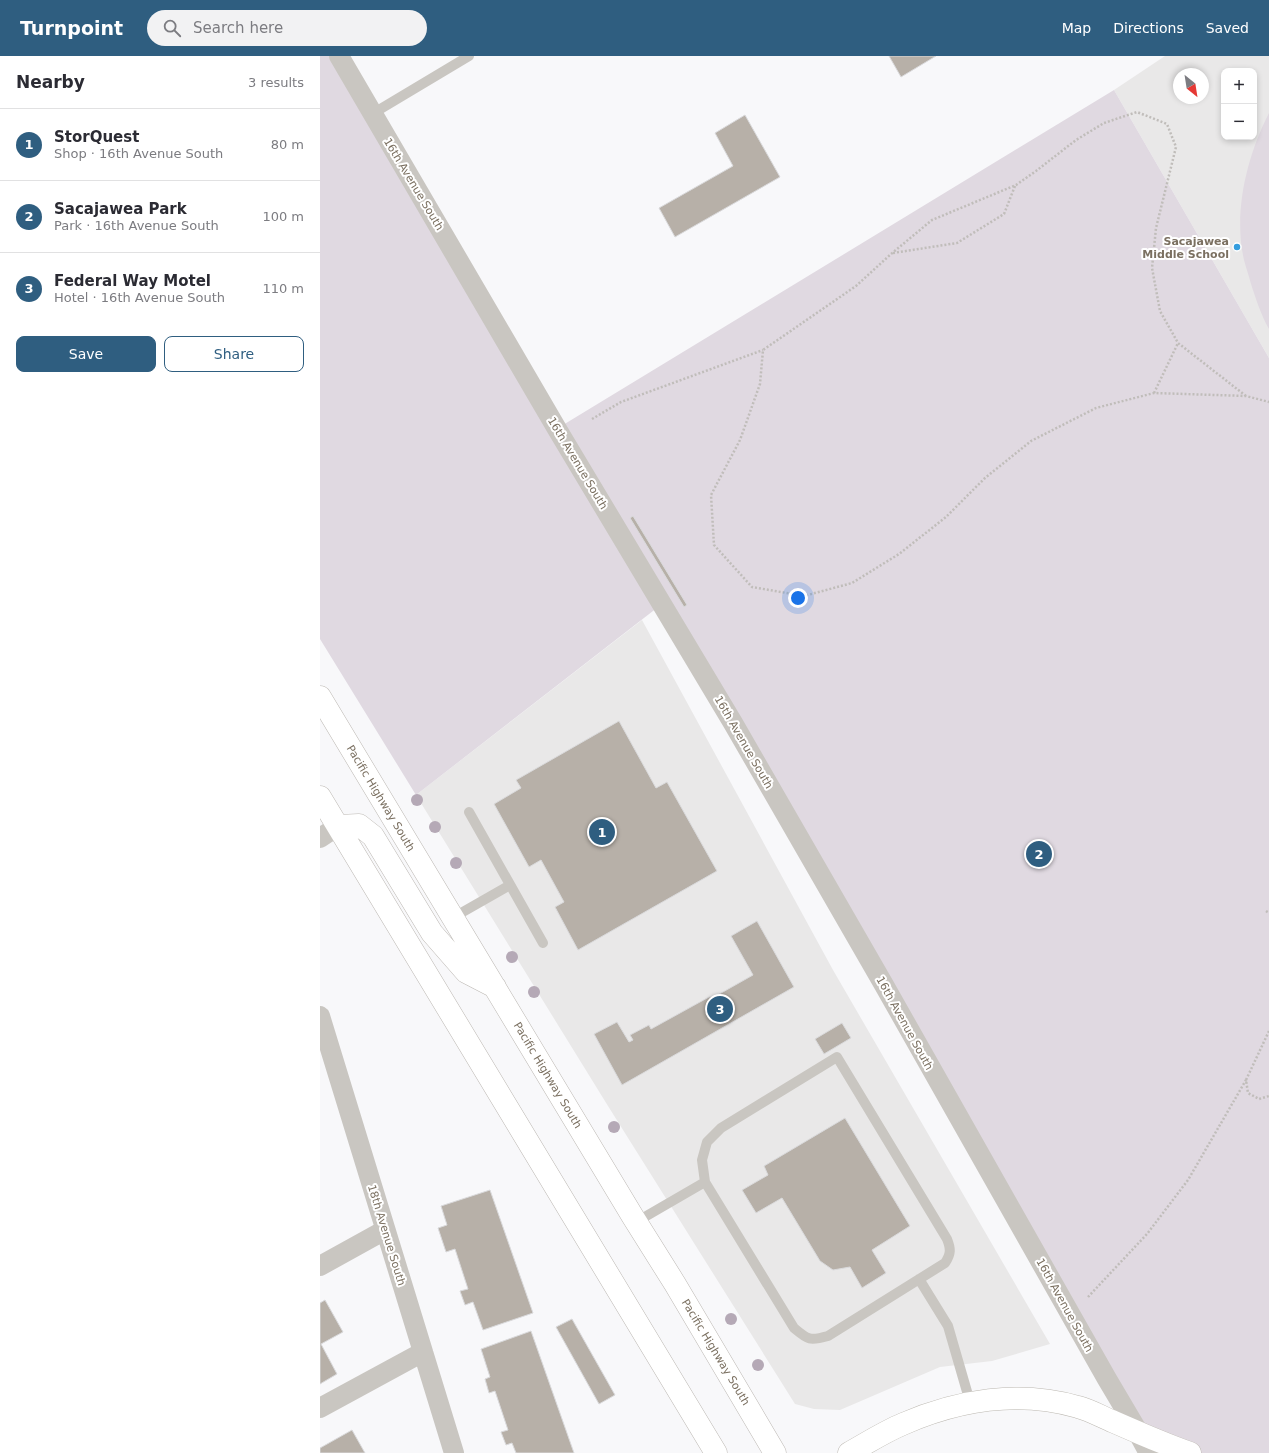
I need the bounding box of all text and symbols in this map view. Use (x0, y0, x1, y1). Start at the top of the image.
search box (147, 10, 427, 46)
text: Turnpoint (20, 17, 123, 39)
icon: search (161, 17, 183, 39)
text: Search here (193, 19, 283, 37)
text: Map (1062, 20, 1091, 36)
text: Directions (1113, 20, 1184, 36)
text: Saved (1206, 20, 1249, 36)
north arrow (1173, 68, 1209, 104)
map controls (1221, 68, 1257, 140)
button: + (1221, 68, 1257, 104)
text: Nearby (16, 72, 85, 92)
text: 3 results (248, 75, 304, 90)
button: − (1221, 104, 1257, 140)
text: StorQuest (54, 128, 139, 146)
street label: 16th Avenue South (381, 136, 446, 233)
text: 1 (24, 137, 34, 152)
text: 80 m (271, 137, 304, 152)
text: Shop · 16th Avenue South (54, 146, 223, 161)
text: Sacajawea Park (54, 200, 187, 218)
text: 2 (24, 209, 34, 224)
text: 100 m (262, 209, 304, 224)
text: Park · 16th Avenue South (54, 218, 219, 233)
place label: Sacajawea Middle School (1142, 235, 1229, 261)
marker: Sacajawea Middle School (1232, 242, 1242, 252)
text: Federal Way Motel (54, 272, 211, 290)
text: 3 (24, 281, 34, 296)
text: 110 m (262, 281, 304, 296)
text: Hotel · 16th Avenue South (54, 290, 225, 305)
button: Save (16, 336, 156, 372)
button: Share (164, 336, 304, 372)
street label: 16th Avenue South (545, 415, 610, 512)
your location (788, 588, 808, 608)
street label: 16th Avenue South (712, 693, 775, 791)
street label: Pacific Highway South (344, 743, 417, 854)
pin: 1 (589, 817, 615, 847)
pin: 2 (1026, 839, 1052, 869)
street label: 16th Avenue South (873, 974, 936, 1072)
pin: 3 (707, 994, 733, 1024)
street label: Pacific Highway South (511, 1020, 584, 1131)
street label: 18th Avenue South (365, 1183, 408, 1287)
street label: 16th Avenue South (1033, 1256, 1096, 1354)
street label: Pacific Highway South (679, 1297, 752, 1408)

